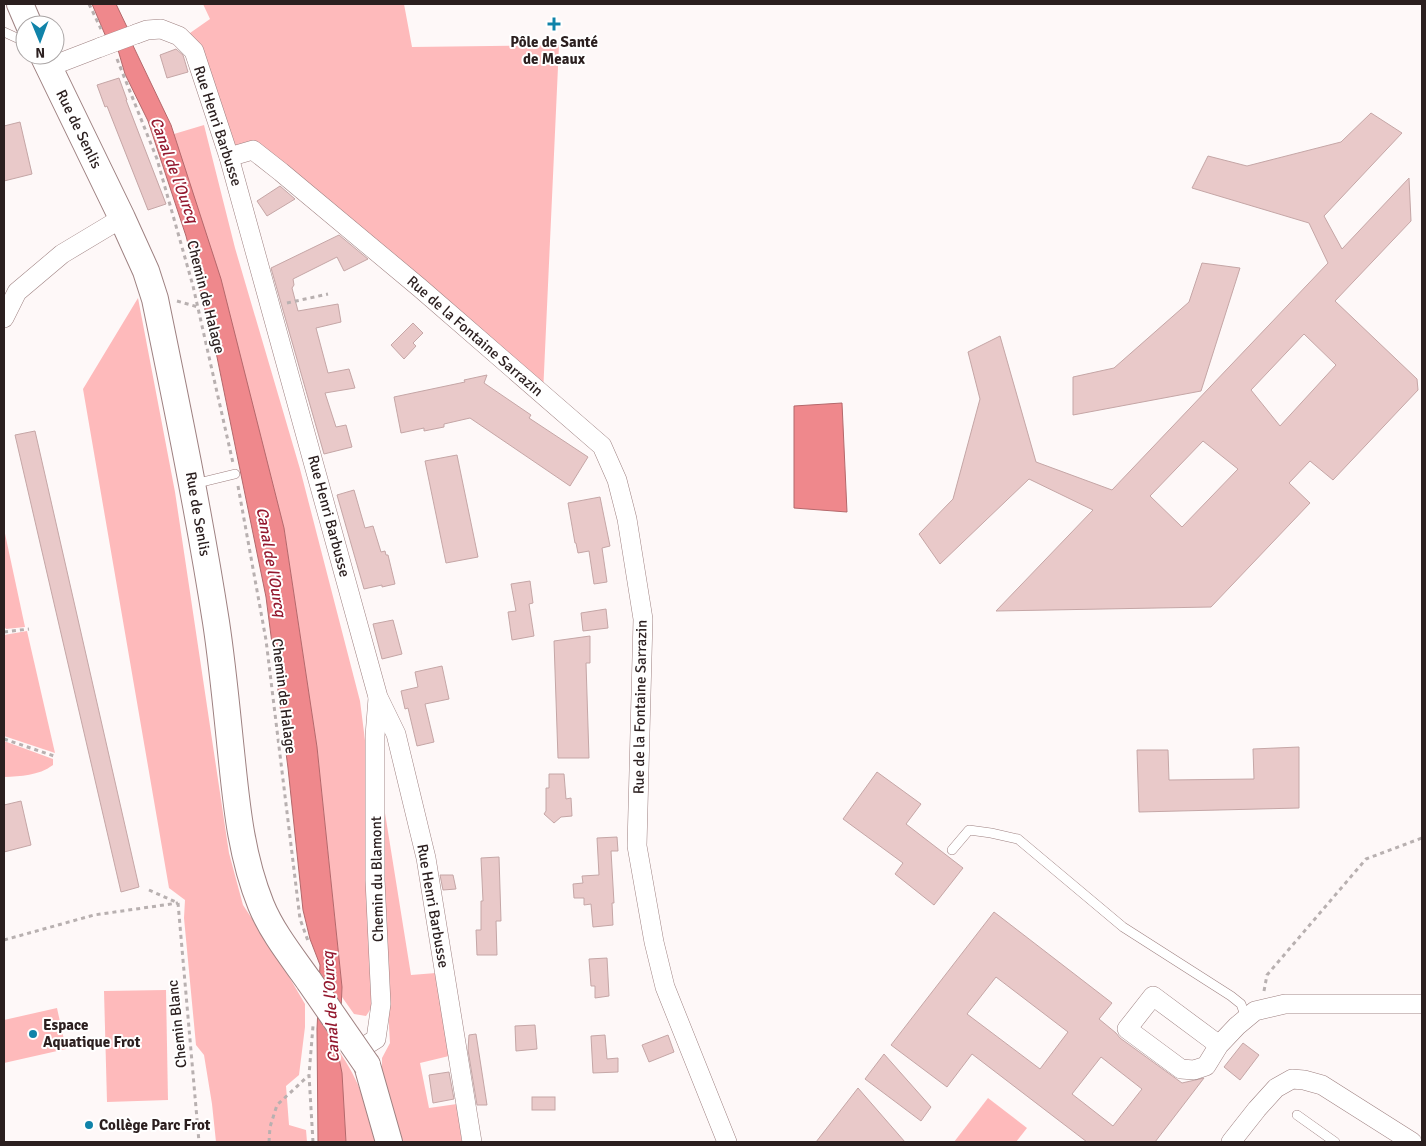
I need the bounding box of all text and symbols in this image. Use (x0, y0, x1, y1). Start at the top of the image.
north arrow (15, 15, 65, 65)
marker: Pôle de Santé de Meaux (547, 17, 561, 31)
place label: Pôle de Santé de Meaux (510, 33, 598, 68)
text: N (35, 44, 45, 61)
street label: Rue Henri Barbusse (190, 64, 246, 188)
street label: Rue de Senlis (52, 87, 106, 172)
water label: Canal de l'Ourcq (146, 114, 203, 227)
street label: Chemin de Halage (183, 238, 229, 356)
street label: Rue de la Fontaine Sarrazin (403, 272, 547, 400)
street label: Rue Henri Barbusse (304, 453, 354, 579)
street label: Rue de Senlis (182, 470, 214, 558)
water label: Canal de l'Ourcq (252, 506, 291, 620)
street label: Rue de la Fontaine Sarrazin (629, 620, 651, 794)
street label: Chemin de Halage (268, 637, 300, 755)
street label: Chemin du Blamont (367, 816, 387, 942)
street label: Rue Henri Barbusse (413, 843, 453, 969)
water label: Canal de l'Ourcq (318, 949, 344, 1063)
street label: Chemin Blanc (163, 979, 191, 1069)
place label: Espace Aquatique Frot (43, 1016, 141, 1051)
marker: Espace Aquatique Frot (27, 1028, 39, 1040)
place label: Collège Parc Frot (99, 1116, 211, 1134)
marker: Collège Parc Frot (83, 1119, 95, 1131)

